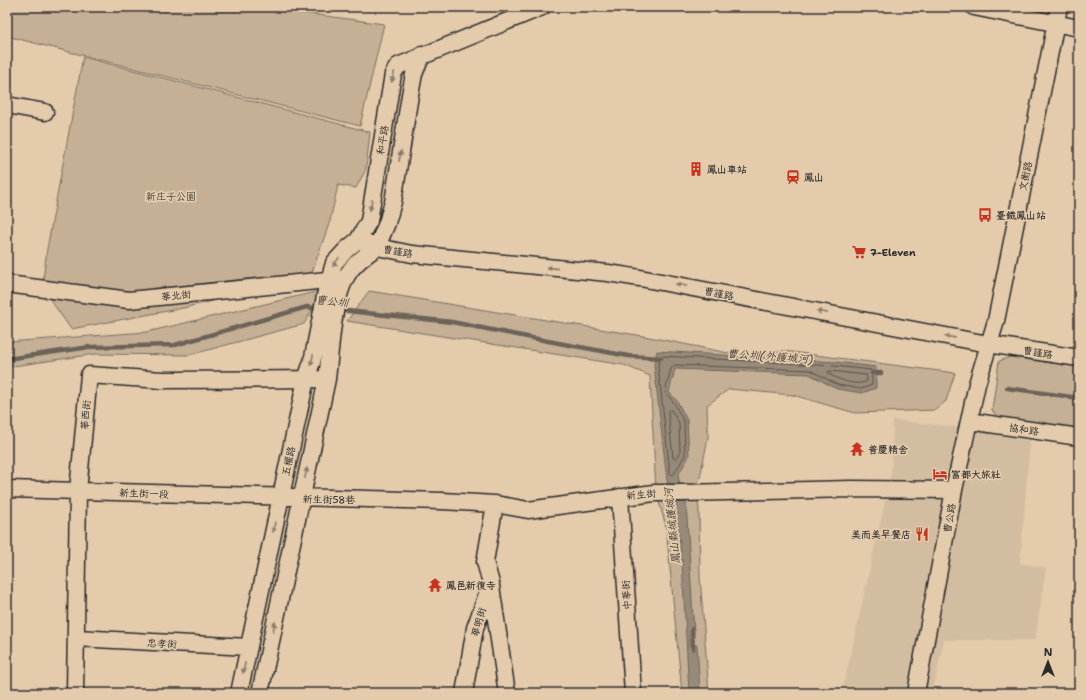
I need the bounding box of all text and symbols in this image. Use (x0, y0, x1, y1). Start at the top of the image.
one-way arrow (390, 71, 396, 83)
street label: 和平路 (374, 124, 391, 156)
one-way arrow (397, 150, 403, 162)
street label: 文衡路 (1016, 160, 1035, 192)
building icon: 鳳山車站 (688, 161, 704, 177)
place label: 鳳山車站 (707, 163, 747, 176)
station icon: 鳳山 (785, 169, 801, 185)
place label: 鳳山 (804, 171, 824, 184)
park label: 新庄子公園 (146, 190, 196, 203)
one-way arrow (368, 199, 374, 211)
bus stop icon: 臺鐵鳳山站 (977, 207, 993, 223)
place label: 臺鐵鳳山站 (996, 209, 1046, 222)
street label: 曹謹路 (382, 242, 414, 260)
supermarket icon: 7-Eleven (851, 244, 867, 260)
place label: 7-Eleven (870, 246, 916, 259)
one-way arrow (332, 257, 340, 267)
one-way arrow (546, 264, 558, 271)
one-way arrow (675, 282, 687, 288)
street label: 曹謹路 (703, 284, 735, 303)
street label: 華北街 (160, 287, 192, 304)
water label: 曹公圳 (315, 292, 350, 311)
one-way arrow (816, 309, 828, 315)
one-way arrow (944, 333, 956, 339)
street label: 曹謹路 (1022, 344, 1054, 361)
water label: 曹公圳(外護城河) (726, 346, 814, 367)
one-way arrow (309, 354, 315, 366)
street label: 華西街 (78, 400, 93, 431)
street label: 協和路 (1008, 421, 1040, 438)
temple icon: 普慶精舍 (849, 441, 865, 457)
place label: 普慶精舍 (868, 443, 908, 456)
street label: 五權路 (279, 445, 298, 477)
hotel icon: 富都大旅社 (932, 466, 948, 482)
one-way arrow (304, 467, 310, 479)
place label: 富都大旅社 (951, 468, 1001, 481)
water label: 鳳山縣城護城河 (661, 485, 684, 566)
street label: 新生街一段 (119, 486, 169, 501)
street label: 新生街 (625, 486, 657, 503)
street label: 新生街58巷 (302, 493, 357, 506)
street label: 曹公路 (940, 502, 958, 534)
one-way arrow (270, 521, 276, 533)
restaurant icon: 美而美早餐店 (914, 526, 930, 542)
place label: 美而美早餐店 (851, 528, 911, 541)
temple icon: 鳳邑新復寺 (427, 577, 443, 593)
place label: 鳳邑新復寺 (446, 579, 496, 592)
street label: 中華街 (619, 580, 634, 610)
street label: 華明街 (468, 606, 489, 638)
one-way arrow (271, 621, 277, 634)
street label: 忠孝街 (147, 636, 177, 651)
north arrow (1028, 642, 1068, 682)
text: N (1044, 645, 1053, 660)
one-way arrow (241, 662, 247, 674)

